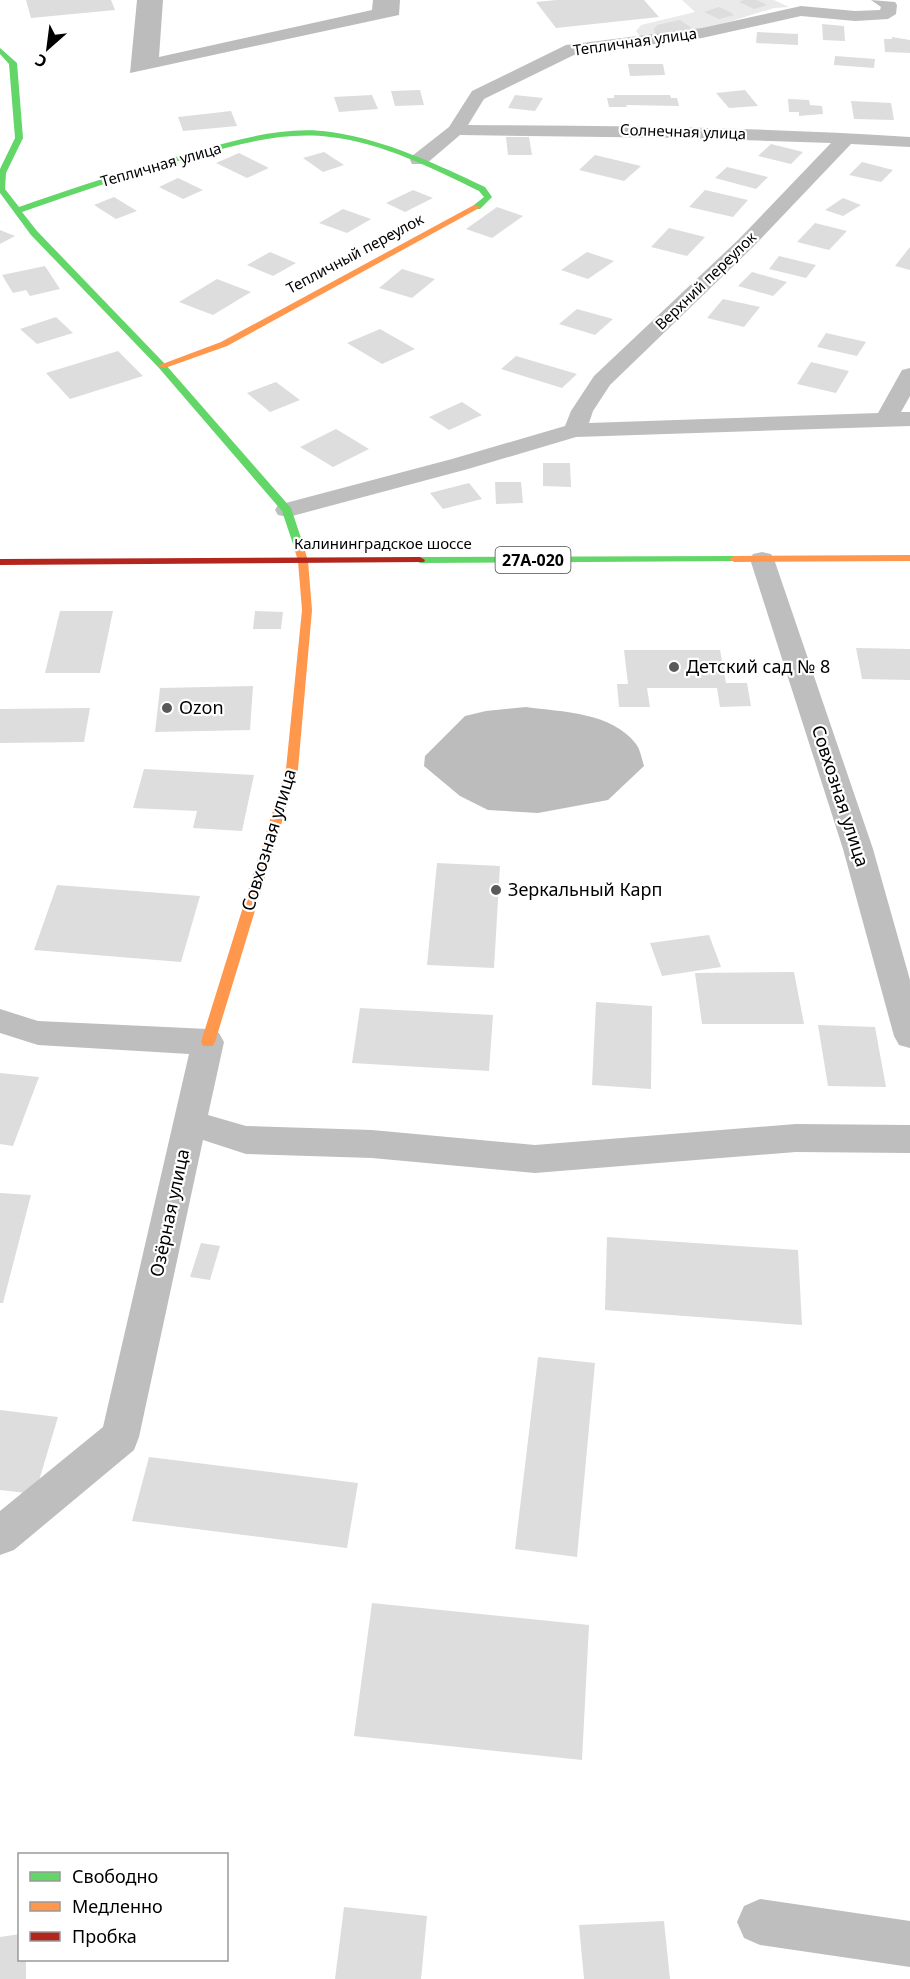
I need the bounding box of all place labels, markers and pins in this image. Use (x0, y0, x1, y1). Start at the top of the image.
place label: Детский сад № 8 (686, 654, 830, 678)
marker: Детский сад № 8 (667, 660, 681, 674)
place label: Ozon (179, 695, 224, 719)
marker: Ozon (160, 701, 174, 715)
place label: Зеркальный Карп (508, 877, 662, 901)
marker: Зеркальный Карп (489, 883, 503, 897)

